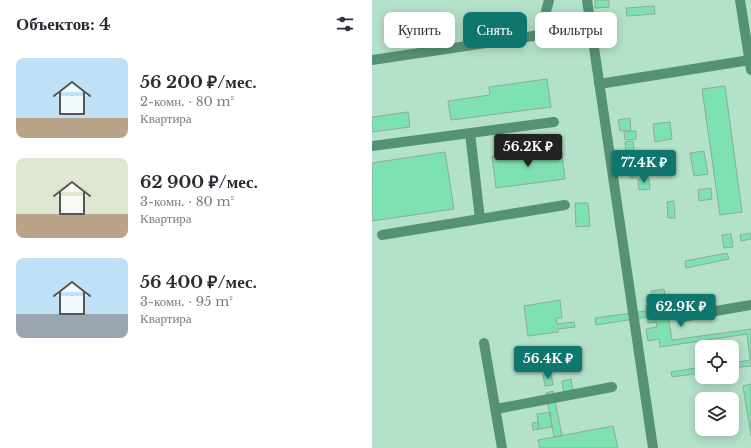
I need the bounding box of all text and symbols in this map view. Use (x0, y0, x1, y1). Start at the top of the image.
chip: Купить (384, 12, 455, 48)
chip: Снять (463, 12, 527, 48)
chip: Фильтры (535, 12, 617, 48)
icon: filters (334, 13, 356, 35)
text: Объектов: 4 (16, 14, 111, 35)
text: 56 200 ₽/мес. (140, 72, 257, 93)
icon: home (48, 74, 96, 122)
text: 2-комн. · 80 m² (140, 93, 234, 110)
text: Квартира (140, 110, 192, 127)
pin: 56.2K ₽ (491, 134, 565, 168)
text: 56.2K ₽ (503, 138, 553, 155)
pin: 77.4K ₽ (607, 150, 681, 184)
text: 77.4K ₽ (621, 154, 667, 171)
text: 62 900 ₽/мес. (140, 172, 258, 193)
icon: home (48, 174, 96, 222)
text: 3-комн. · 80 m² (140, 193, 234, 210)
text: Квартира (140, 210, 192, 227)
text: 56 400 ₽/мес. (140, 272, 257, 293)
icon: home (48, 274, 96, 322)
text: 3-комн. · 95 m² (140, 293, 233, 310)
pin: 62.9K ₽ (644, 294, 718, 328)
text: 62.9K ₽ (656, 298, 706, 315)
text: Квартира (140, 310, 192, 327)
map controls (695, 340, 739, 436)
button: locate (695, 340, 739, 384)
pin: 56.4K ₽ (511, 346, 585, 380)
text: 56.4K ₽ (523, 350, 573, 367)
button: layers (695, 392, 739, 436)

